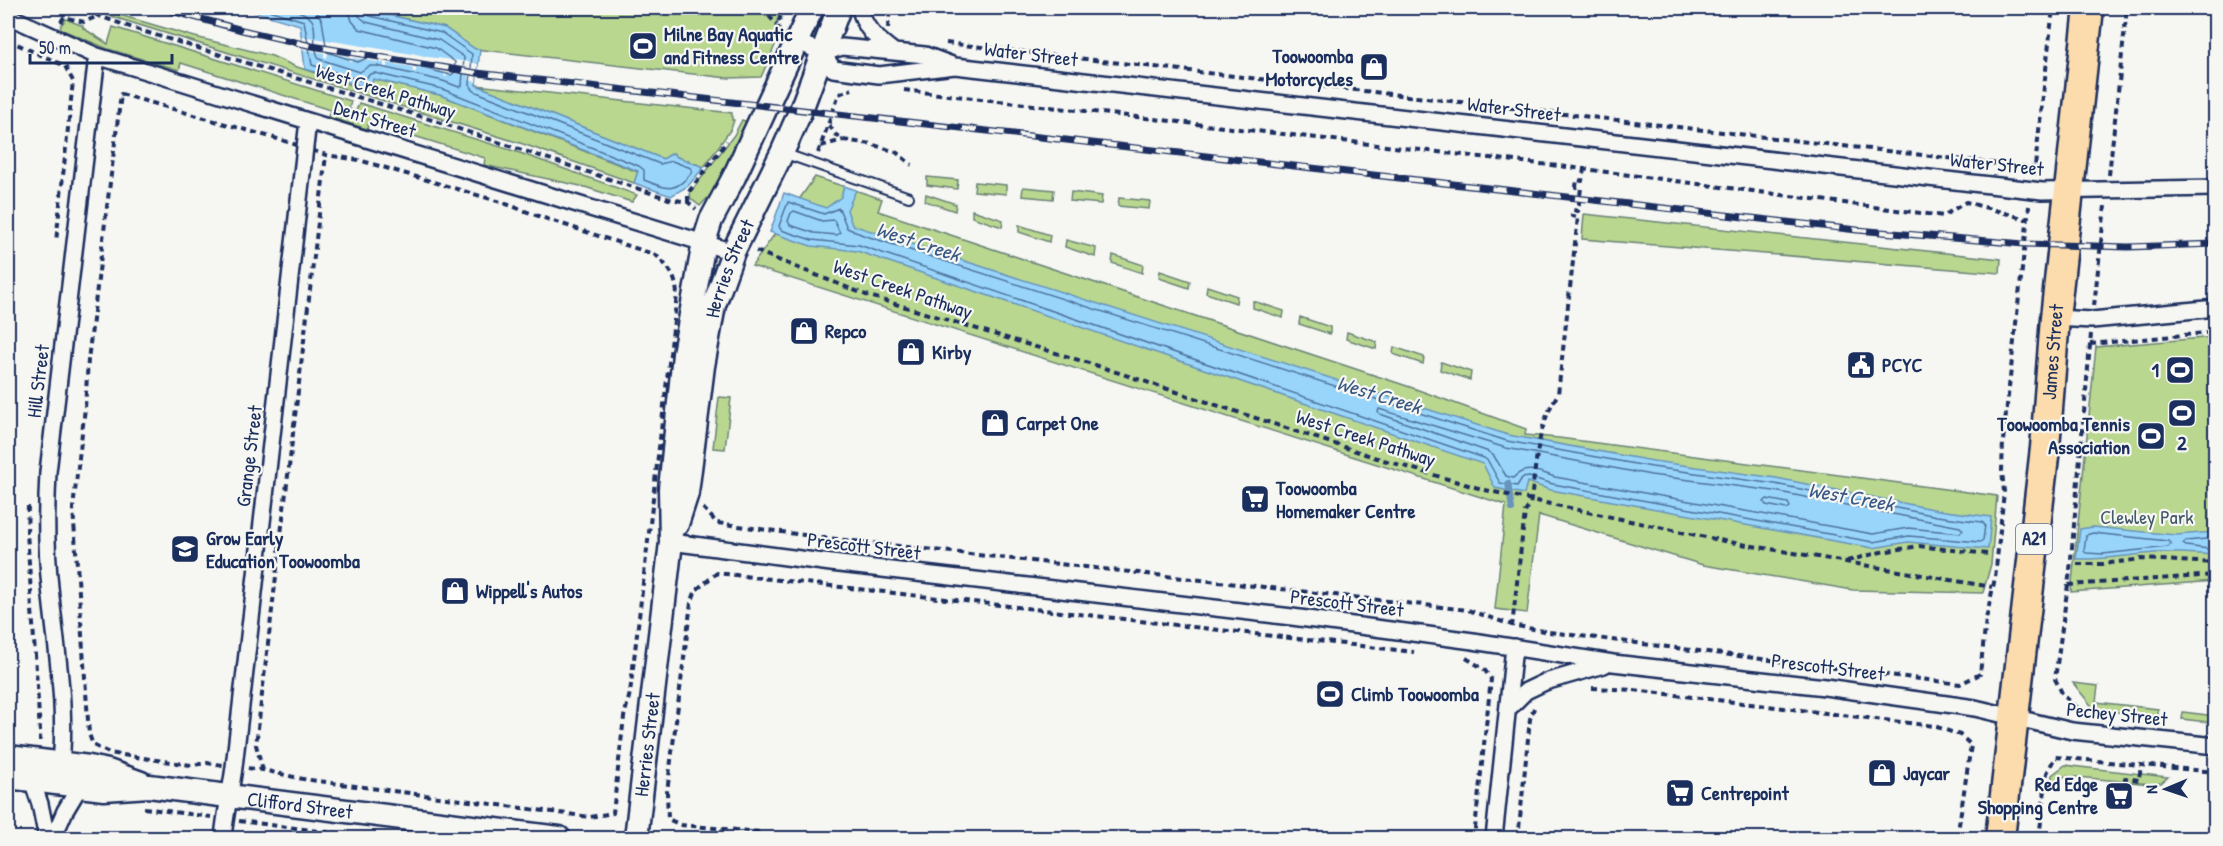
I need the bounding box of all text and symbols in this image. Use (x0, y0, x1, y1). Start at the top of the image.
place label: Milne Bay Aquatic and Fitness Centre (664, 20, 800, 70)
scale bar (30, 27, 172, 65)
sports icon: Milne Bay Aquatic and Fitness Centre (627, 30, 659, 62)
street label: Water Street (983, 34, 1080, 73)
text: 50 m (39, 35, 71, 60)
place label: Toowoomba Motorcycles (1265, 42, 1353, 93)
shop icon: Toowoomba Motorcycles (1358, 51, 1390, 83)
street label: West Creek Pathway (313, 56, 460, 125)
street label: Water Street (1466, 89, 1563, 128)
street label: Dent Street (331, 93, 421, 144)
street label: Water Street (1949, 145, 2046, 182)
street label: Herries Street (698, 213, 761, 320)
water label: West Creek (873, 214, 966, 269)
street label: West Creek Pathway (830, 252, 976, 325)
street label: James Street (2035, 302, 2070, 401)
shop icon: Repco (788, 315, 820, 347)
place label: Repco (825, 317, 866, 345)
shop icon: Kirby (895, 336, 927, 368)
place label: Kirby (932, 338, 972, 366)
street label: Hill Street (20, 342, 56, 419)
public building icon: PCYC (1845, 349, 1877, 381)
place label: PCYC (1882, 351, 1922, 378)
sports icon: 1 (2164, 354, 2196, 386)
place label: 1 (2152, 356, 2159, 383)
water label: West Creek (1334, 368, 1427, 422)
sports icon: 2 (2166, 397, 2198, 429)
street label: Grange Street (229, 402, 268, 508)
street label: West Creek Pathway (1293, 402, 1439, 473)
shop icon: Carpet One (979, 407, 1011, 439)
place label: Carpet One (1016, 409, 1099, 437)
place label: Toowoomba Tennis Association (1996, 410, 2130, 460)
sports icon: Toowoomba Tennis Association (2135, 420, 2167, 452)
place label: 2 (2177, 429, 2187, 456)
place label: Toowoomba Homemaker Centre (1275, 474, 1416, 524)
water label: West Creek (1806, 475, 1898, 519)
supermarket icon: Toowoomba Homemaker Centre (1239, 483, 1271, 515)
park label: Clewley Park (2100, 503, 2194, 530)
place label: Grow Early Education Toowoomba (206, 524, 360, 574)
road number: A21 (2016, 524, 2052, 554)
street label: Prescott Street (806, 525, 923, 566)
school or university icon: Grow Early Education Toowoomba (169, 533, 201, 565)
shop icon: Wippell's Autos (439, 575, 471, 607)
place label: Wippell's Autos (476, 577, 583, 605)
street label: Prescott Street (1289, 582, 1406, 623)
street label: Prescott Street (1770, 646, 1887, 687)
sports icon: Climb Toowoomba (1314, 678, 1346, 710)
place label: Climb Toowoomba (1351, 680, 1479, 707)
street label: Herries Street (627, 690, 666, 798)
street label: Pechey Street (2065, 695, 2170, 732)
shop icon: Jaycar (1866, 757, 1898, 789)
place label: Jaycar (1903, 759, 1950, 787)
north arrow (2136, 759, 2196, 819)
place label: Red Edge Shopping Centre (1978, 770, 2098, 821)
supermarket icon: Centrepoint (1664, 777, 1696, 809)
place label: Centrepoint (1701, 779, 1790, 807)
supermarket icon: Red Edge Shopping Centre (2103, 780, 2135, 812)
text: N (2140, 784, 2162, 794)
street label: Clifford Street (246, 785, 355, 825)

